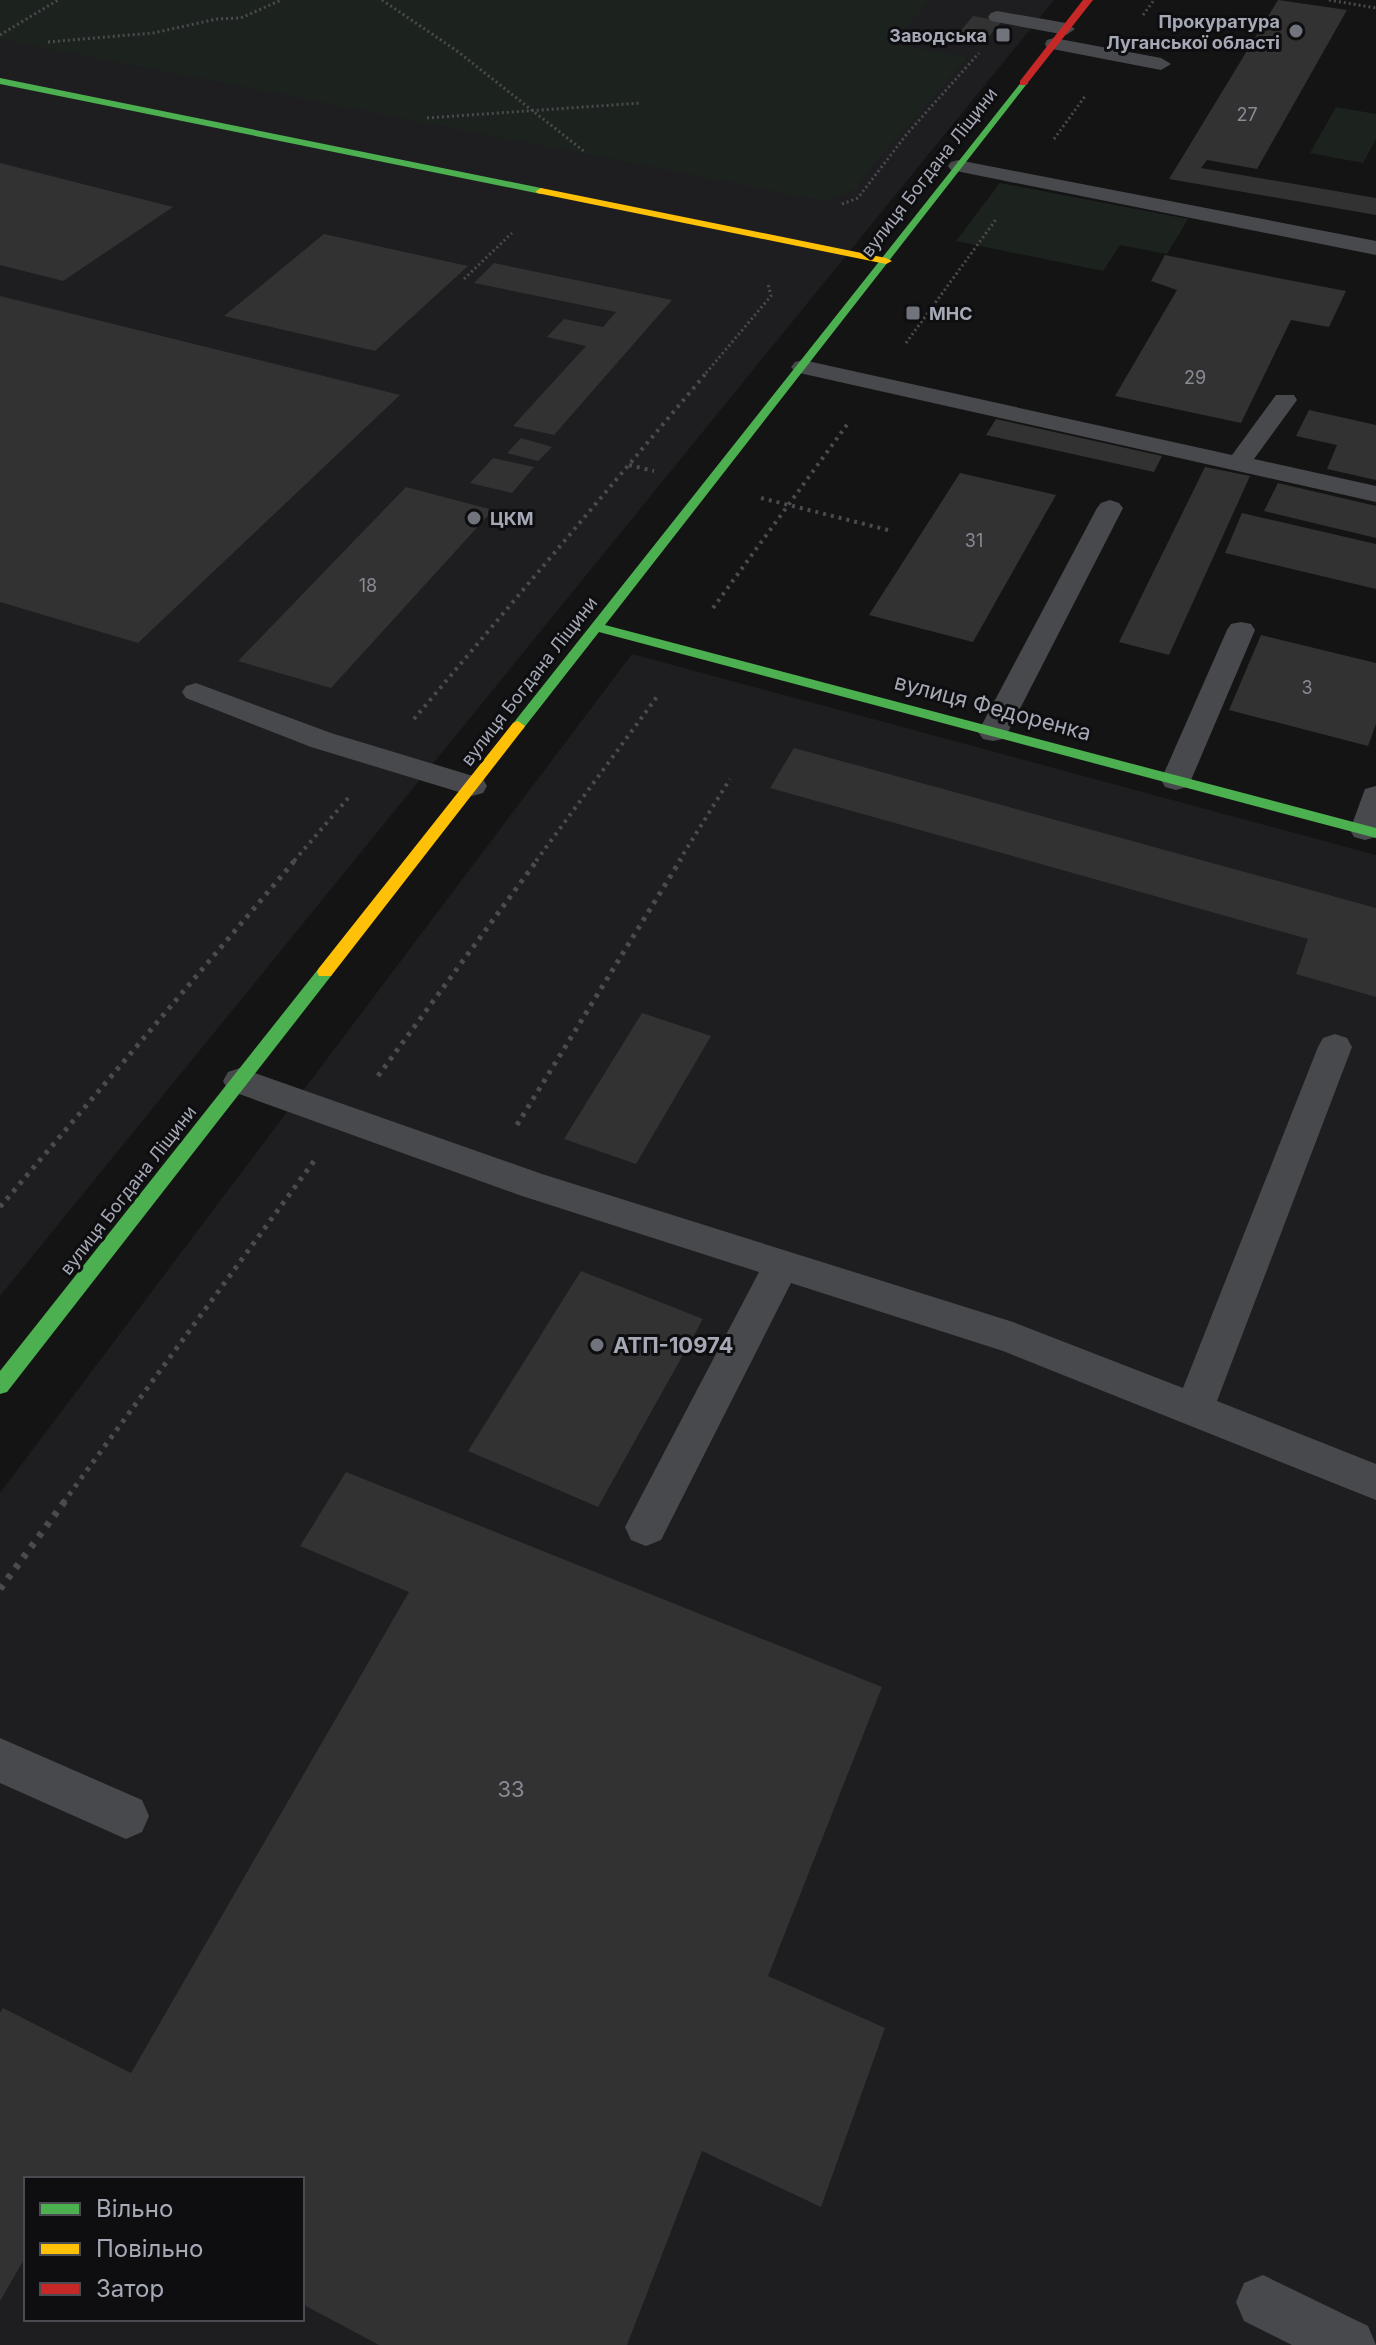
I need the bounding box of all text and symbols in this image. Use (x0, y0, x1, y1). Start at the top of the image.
place label: Прокуратура Луганської області (1106, 11, 1280, 53)
marker: Прокуратура Луганської області (1287, 22, 1305, 40)
place label: Заводська (889, 25, 987, 46)
marker: Заводська (994, 26, 1012, 44)
street label: вулиця Богдана Ліщини (857, 83, 1001, 261)
house number: 27 (1236, 104, 1258, 125)
place label: МНС (929, 303, 973, 324)
marker: МНС (904, 304, 922, 322)
house number: 29 (1184, 367, 1206, 388)
place label: ЦКМ (490, 508, 534, 529)
marker: ЦКМ (465, 509, 483, 527)
house number: 31 (965, 530, 983, 551)
house number: 18 (359, 575, 377, 596)
street label: вулиця Богдана Ліщини (457, 592, 601, 770)
street label: вулиця Федоренка (892, 668, 1094, 746)
house number: 3 (1301, 677, 1313, 698)
street label: вулиця Богдана Ліщини (56, 1101, 200, 1279)
place label: АТП-10974 (613, 1332, 733, 1358)
marker: АТП-10974 (588, 1336, 606, 1354)
house number: 33 (497, 1776, 525, 1802)
legend (24, 2177, 304, 2321)
text: Вільно (96, 2194, 173, 2223)
text: Повільно (96, 2234, 203, 2263)
text: Затор (96, 2274, 164, 2303)

